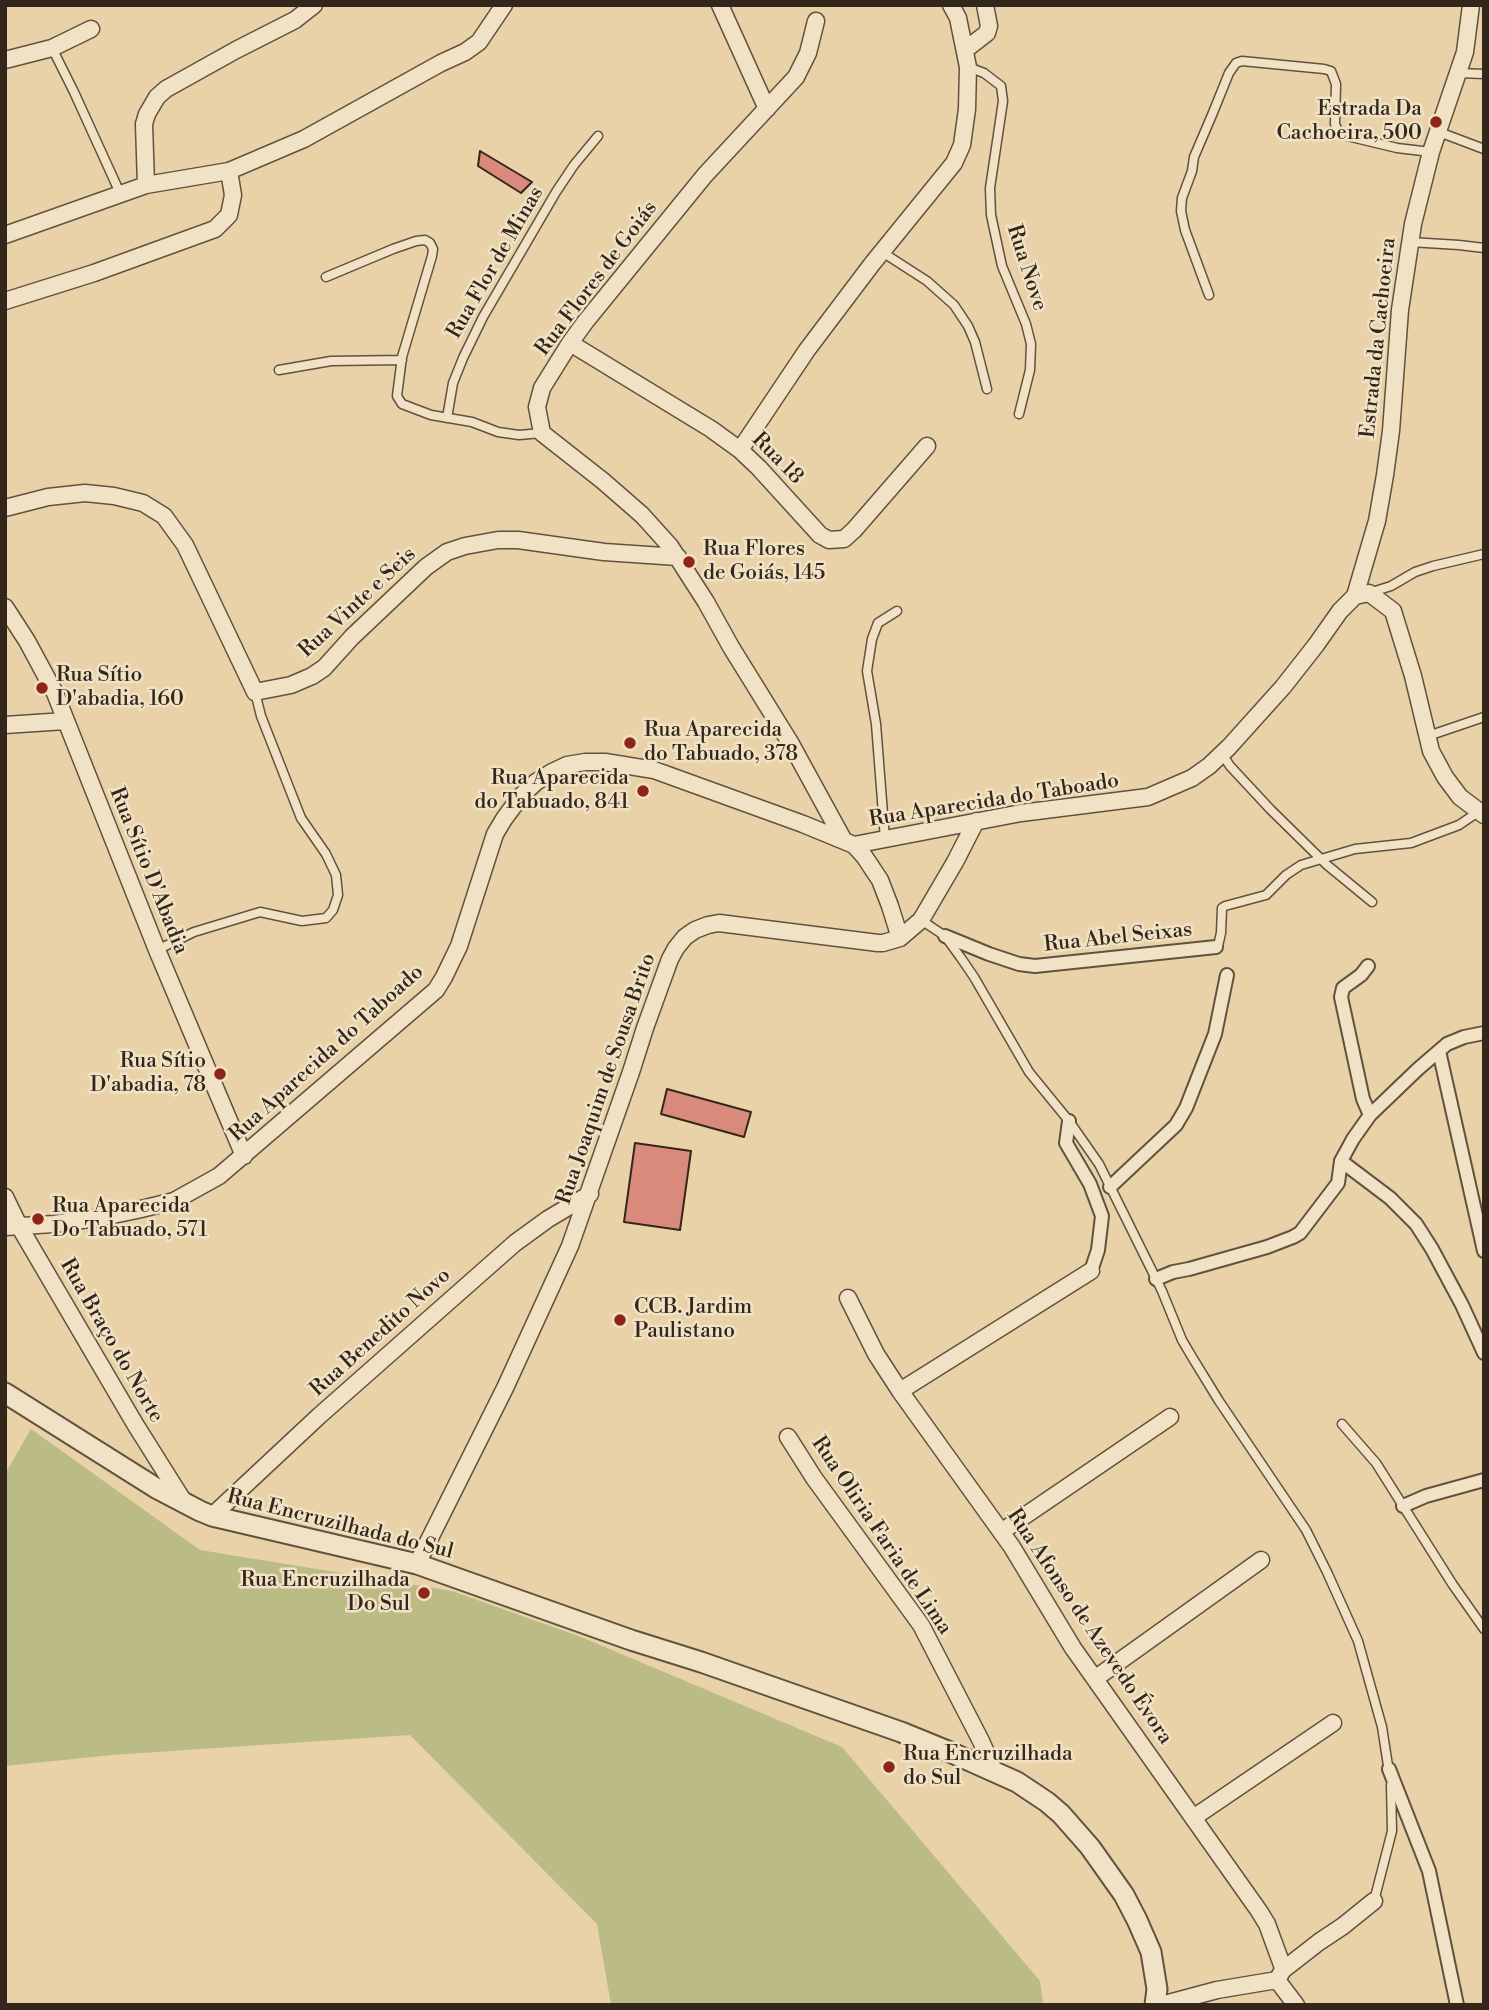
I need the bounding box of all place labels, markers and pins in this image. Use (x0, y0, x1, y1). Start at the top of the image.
place label: Estrada Da Cachoeira, 500 (1276, 97, 1422, 147)
marker: Estrada Da Cachoeira, 500 (1428, 114, 1444, 130)
place label: Rua Flores de Goiás, 145 (703, 537, 825, 587)
marker: Rua Flores de Goiás, 145 (681, 554, 697, 570)
place label: Rua Sítio D'abadia, 160 (56, 663, 184, 713)
marker: Rua Sítio D'abadia, 160 (34, 680, 50, 696)
place label: Rua Aparecida do Tabuado, 378 (644, 718, 798, 768)
marker: Rua Aparecida do Tabuado, 378 (622, 735, 638, 751)
place label: Rua Aparecida do Tabuado, 841 (474, 766, 629, 816)
marker: Rua Aparecida do Tabuado, 841 (635, 783, 651, 799)
place label: Rua Sítio D'abadia, 78 (90, 1049, 206, 1099)
marker: Rua Sítio D'abadia, 78 (212, 1066, 228, 1082)
place label: Rua Aparecida Do Tabuado, 571 (52, 1194, 207, 1244)
marker: Rua Aparecida Do Tabuado, 571 (30, 1211, 46, 1227)
place label: CCB. Jardim Paulistano (634, 1295, 752, 1345)
marker: CCB. Jardim Paulistano (612, 1312, 628, 1328)
place label: Rua Encruzilhada Do Sul (240, 1568, 410, 1618)
marker: Rua Encruzilhada Do Sul (416, 1585, 432, 1601)
place label: Rua Encruzilhada do Sul (903, 1742, 1073, 1792)
marker: Rua Encruzilhada do Sul (881, 1759, 897, 1775)

